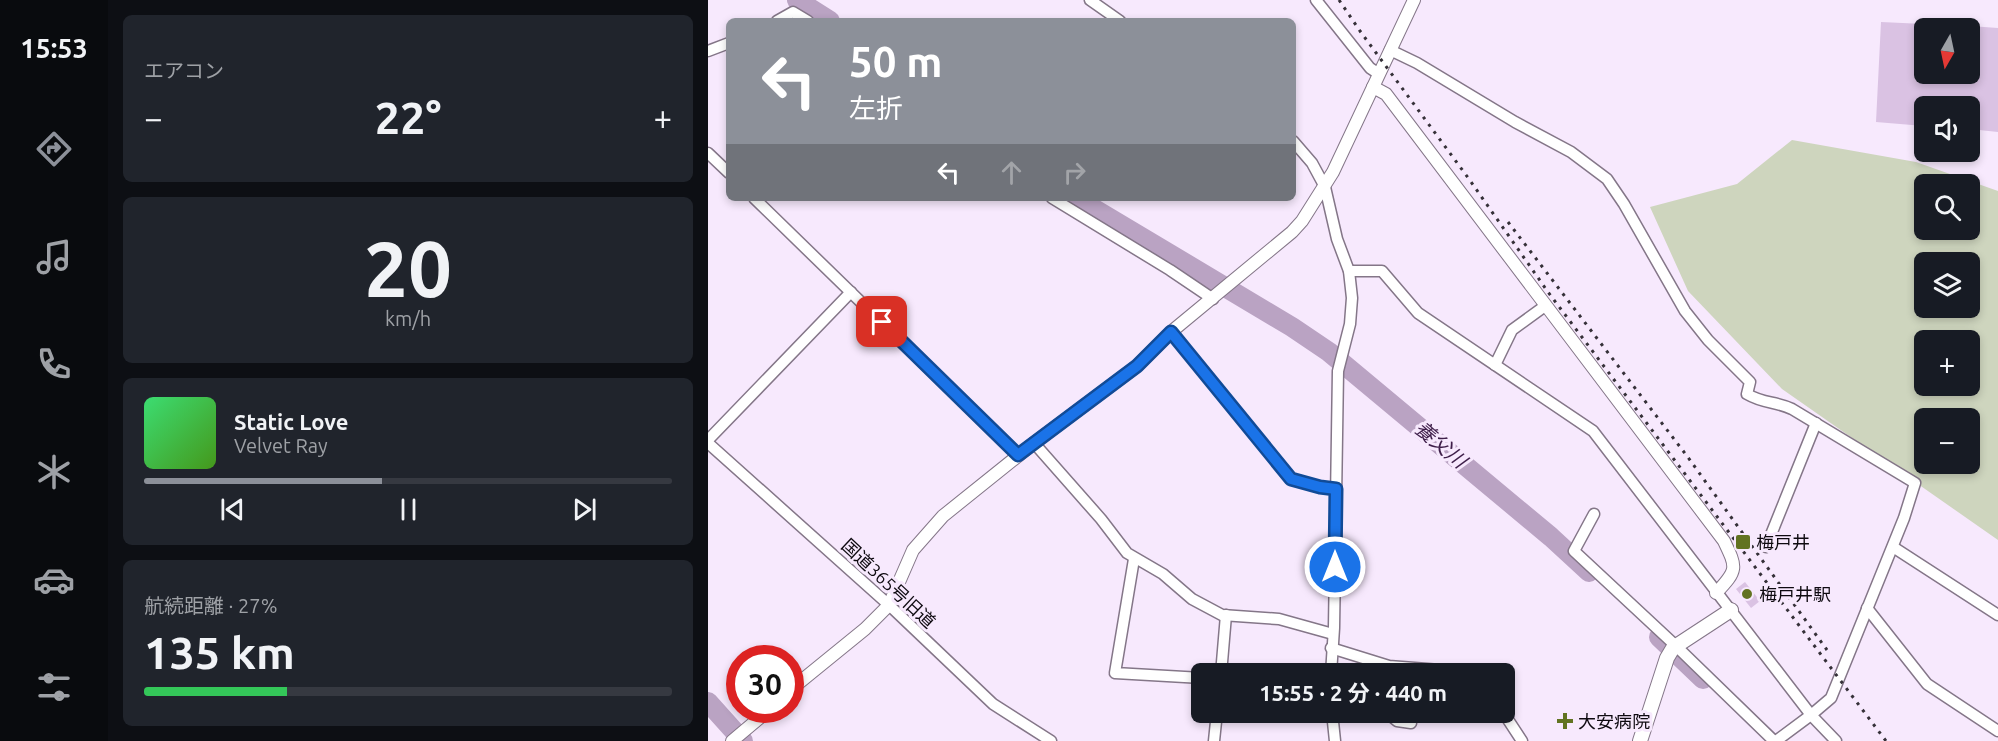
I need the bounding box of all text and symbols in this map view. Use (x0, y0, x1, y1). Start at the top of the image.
north arrow (1914, 18, 1980, 84)
map controls (1914, 18, 1980, 474)
text: 15:53 (20, 33, 88, 63)
text: 50 m (849, 38, 943, 85)
icon: left (750, 42, 828, 120)
text: エアコン (144, 59, 224, 82)
text: 22° (375, 92, 441, 143)
text: 左折 (849, 93, 903, 123)
button: sound (1914, 96, 1980, 162)
text: − (144, 99, 163, 136)
text: + (653, 99, 672, 136)
icon: directions (33, 128, 75, 170)
icon: left (932, 156, 965, 189)
icon: ahead (995, 156, 1028, 189)
icon: right (1058, 156, 1091, 189)
button: search (1914, 174, 1980, 240)
text: 20 (364, 224, 452, 312)
icon: music (33, 236, 75, 278)
button: layers (1914, 252, 1980, 318)
pin (856, 296, 907, 347)
icon: arrive (865, 305, 898, 338)
text: km/h (385, 307, 431, 330)
button: + (1914, 330, 1980, 396)
icon: phone (33, 343, 75, 385)
button: − (1914, 408, 1980, 474)
text: Static Love (234, 409, 349, 434)
water label: 養父川 (1411, 416, 1473, 473)
text: Velvet Ray (234, 434, 328, 457)
icon: climate (33, 451, 75, 493)
icon: previous (216, 493, 249, 526)
icon: pause (392, 493, 425, 526)
icon: next (568, 493, 601, 526)
place label: 梅戸井 (1756, 532, 1810, 552)
marker: 梅戸井 (1734, 533, 1752, 551)
street label: 国道365号旧道 (838, 535, 940, 631)
position arrow (1303, 535, 1367, 599)
icon: car (33, 559, 75, 601)
place label: 梅戸井駅 (1759, 584, 1831, 604)
marker: 梅戸井駅 (1740, 587, 1754, 601)
text: 航続距離 · 27% (144, 594, 277, 617)
text: 135 km (144, 627, 295, 678)
speed limit sign: 30 (726, 645, 804, 723)
icon: filters (33, 666, 75, 708)
text: 15:55 · 2 分 · 440 m (1259, 680, 1447, 705)
place label: 大安病院 (1578, 711, 1650, 731)
marker: 大安病院 (1556, 712, 1574, 730)

